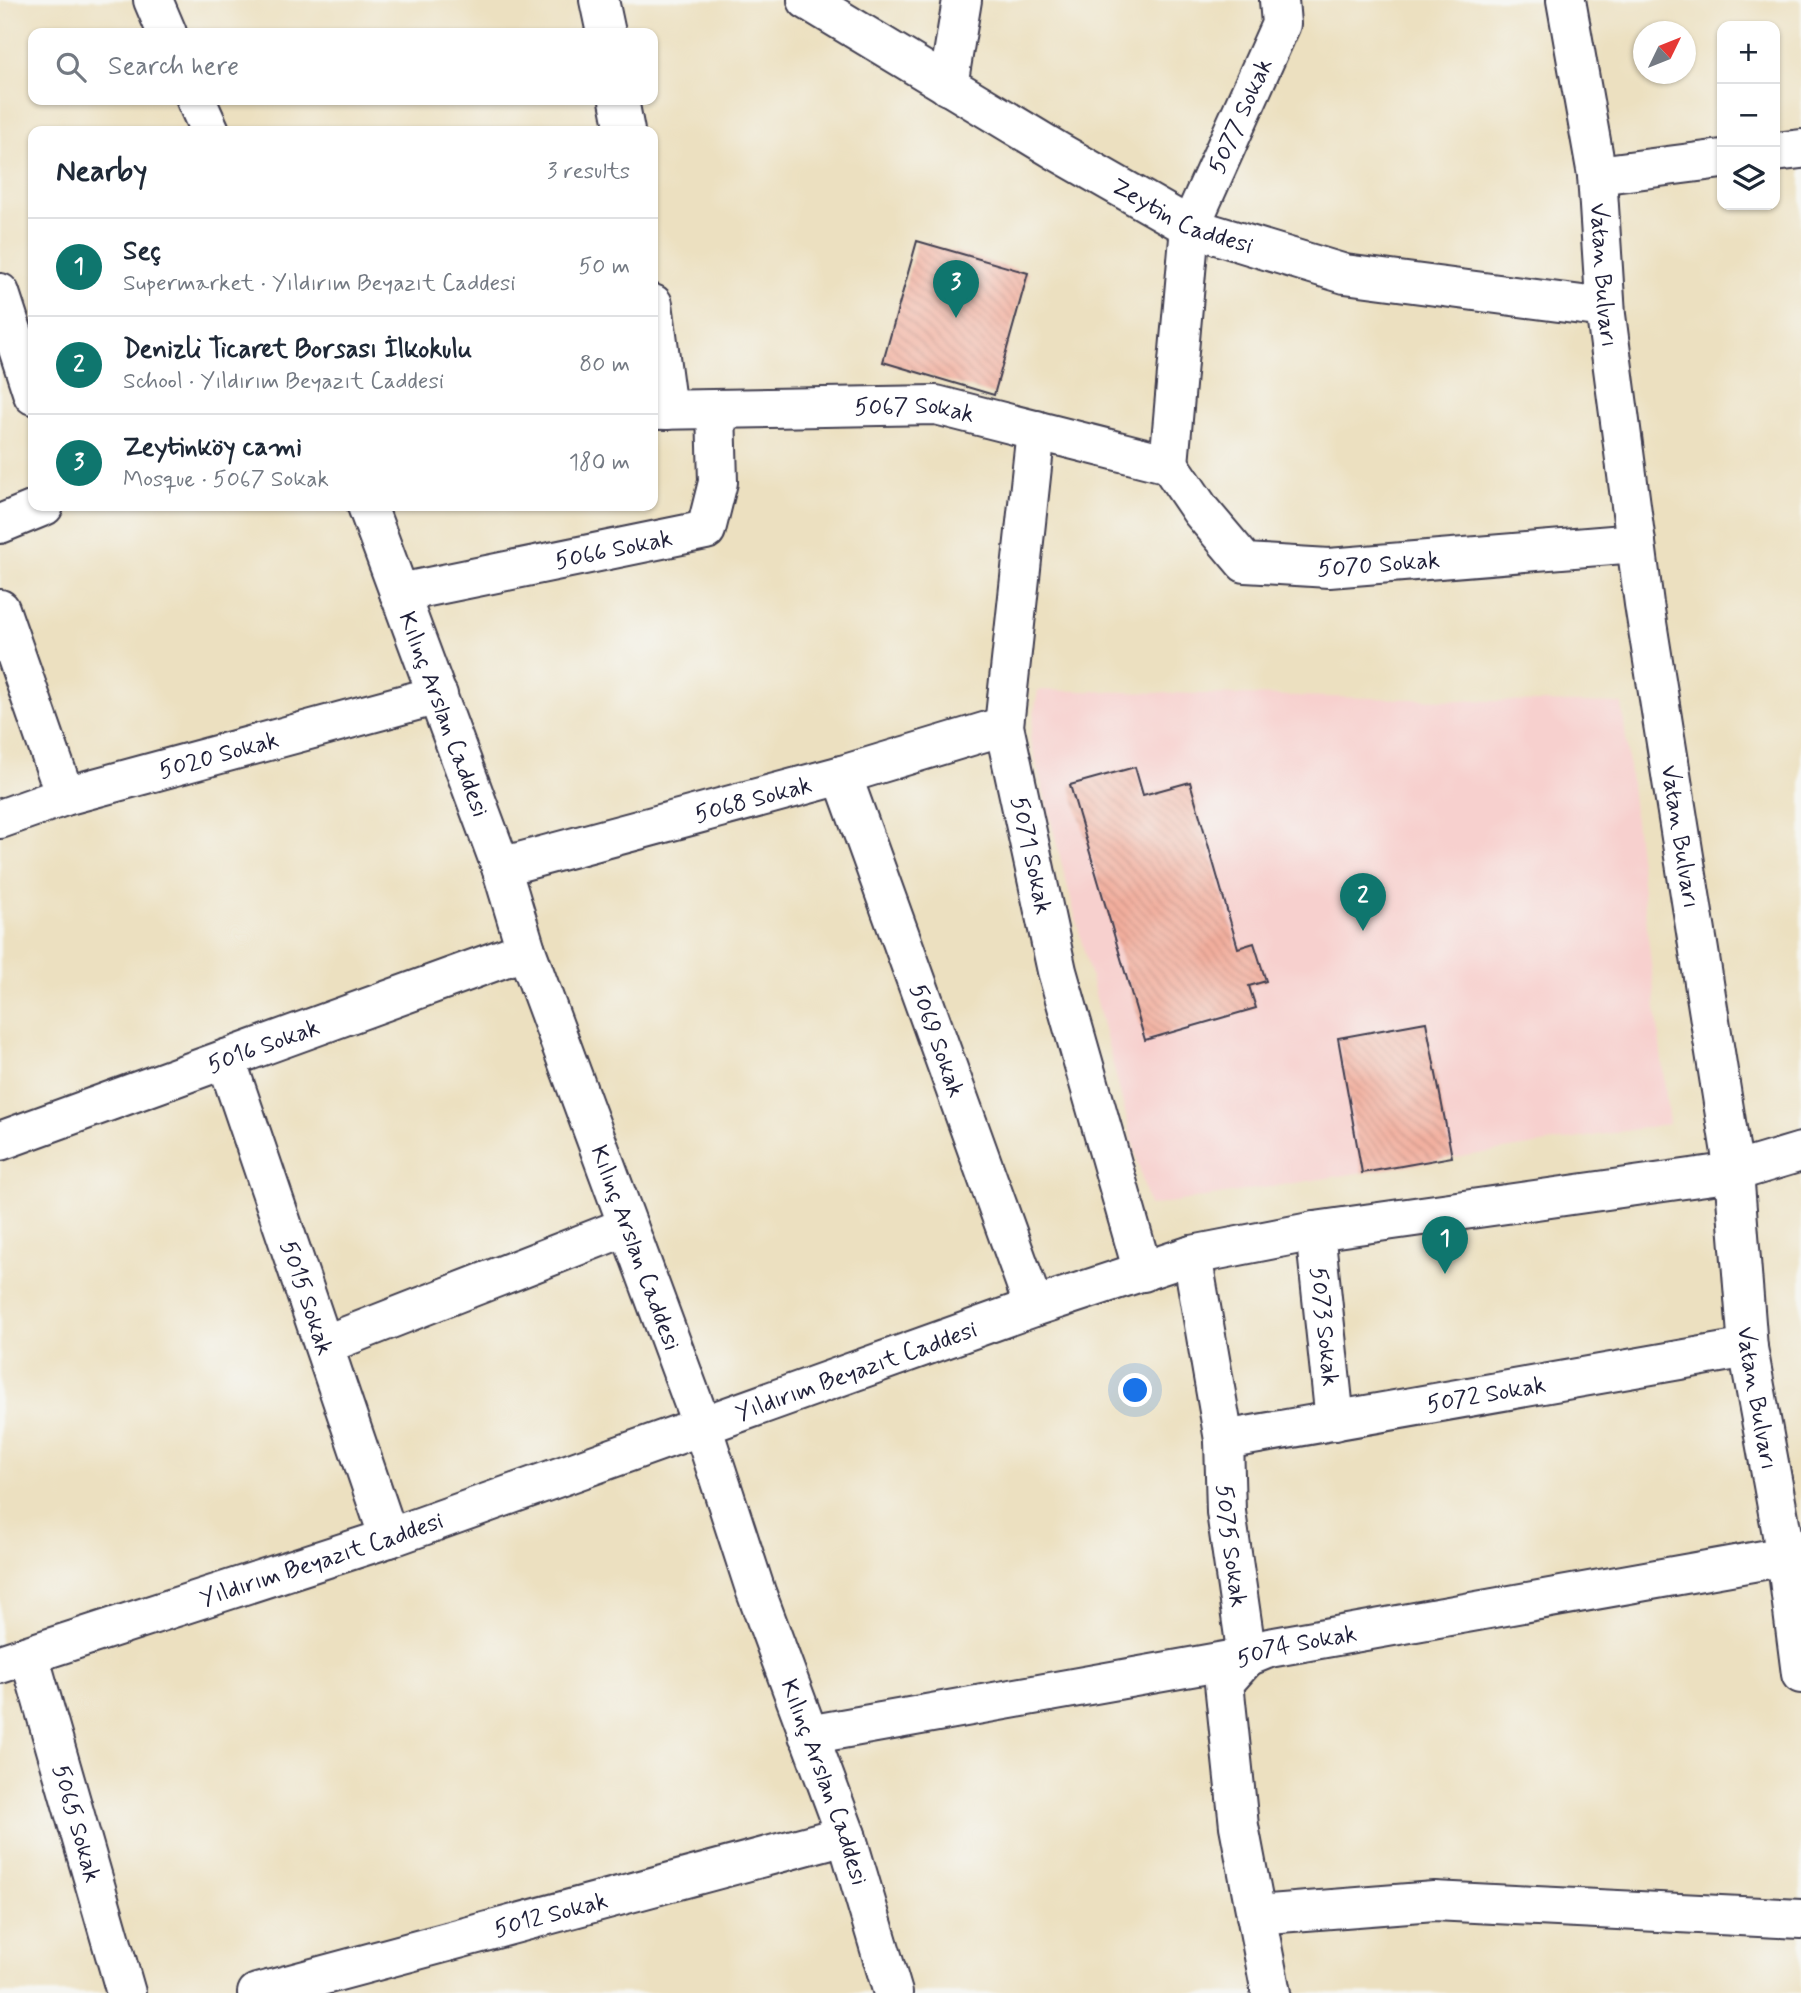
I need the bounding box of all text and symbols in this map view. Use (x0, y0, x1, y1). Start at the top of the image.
north arrow (1633, 21, 1696, 84)
map controls (1717, 21, 1780, 210)
button: + (1717, 21, 1780, 84)
search box (28, 28, 658, 105)
icon: search (52, 48, 90, 86)
text: Search here (108, 50, 239, 84)
street label: 5077 Sokak (1202, 54, 1281, 179)
button: − (1717, 84, 1780, 147)
button: layers (1717, 147, 1780, 210)
text: Nearby (56, 152, 147, 191)
text: 3 results (547, 157, 630, 187)
street label: Zeytin Caddesi (1105, 171, 1256, 262)
street label: Vatan Bulvarı (1582, 202, 1624, 349)
text: Seç (123, 235, 161, 269)
text: 1 (74, 252, 84, 282)
text: 50 m (579, 252, 630, 282)
pin: 3 (933, 260, 979, 318)
text: Supermarket · Yıldırım Beyazıt Caddesi (123, 269, 516, 299)
text: Denizli Ticaret Borsası İlkokulu (123, 333, 472, 367)
text: 2 (73, 350, 85, 380)
text: 80 m (579, 350, 630, 380)
text: School · Yıldırım Beyazıt Caddesi (123, 367, 444, 397)
street label: 5067 Sokak (854, 391, 978, 431)
text: Zeytinköy cami (123, 431, 302, 465)
text: 3 (74, 448, 84, 478)
text: 180 m (569, 448, 630, 478)
text: Mosque · 5067 Sokak (123, 465, 329, 495)
street label: 5066 Sokak (552, 523, 675, 578)
street label: 5070 Sokak (1317, 545, 1441, 585)
street label: Kılınç Arslan Caddesi (391, 608, 495, 822)
street label: 5020 Sokak (155, 725, 282, 787)
street label: Vatan Bulvarı (1653, 763, 1706, 911)
street label: 5068 Sokak (691, 770, 816, 831)
street label: 5071 Sokak (1003, 794, 1058, 917)
pin: 2 (1340, 873, 1386, 931)
street label: 5069 Sokak (902, 980, 971, 1102)
street label: 5016 Sokak (203, 1012, 324, 1081)
street label: Kılınç Arslan Caddesi (583, 1141, 687, 1355)
pin: 1 (1422, 1216, 1468, 1274)
street label: 5015 Sokak (272, 1237, 340, 1360)
street label: 5073 Sokak (1302, 1266, 1345, 1388)
street label: Yıldırım Beyazıt Caddesi (732, 1315, 982, 1430)
street label: Vatan Bulvarı (1729, 1325, 1784, 1472)
street label: 5072 Sokak (1424, 1370, 1548, 1421)
your location (1118, 1373, 1152, 1407)
street label: 5075 Sokak (1208, 1484, 1254, 1609)
street label: Yıldırım Beyazıt Caddesi (196, 1506, 448, 1615)
street label: 5074 Sokak (1234, 1619, 1359, 1676)
street label: Kılınç Arslan Caddesi (773, 1675, 874, 1889)
street label: 5065 Sokak (44, 1761, 107, 1886)
street label: 5012 Sokak (491, 1886, 611, 1946)

